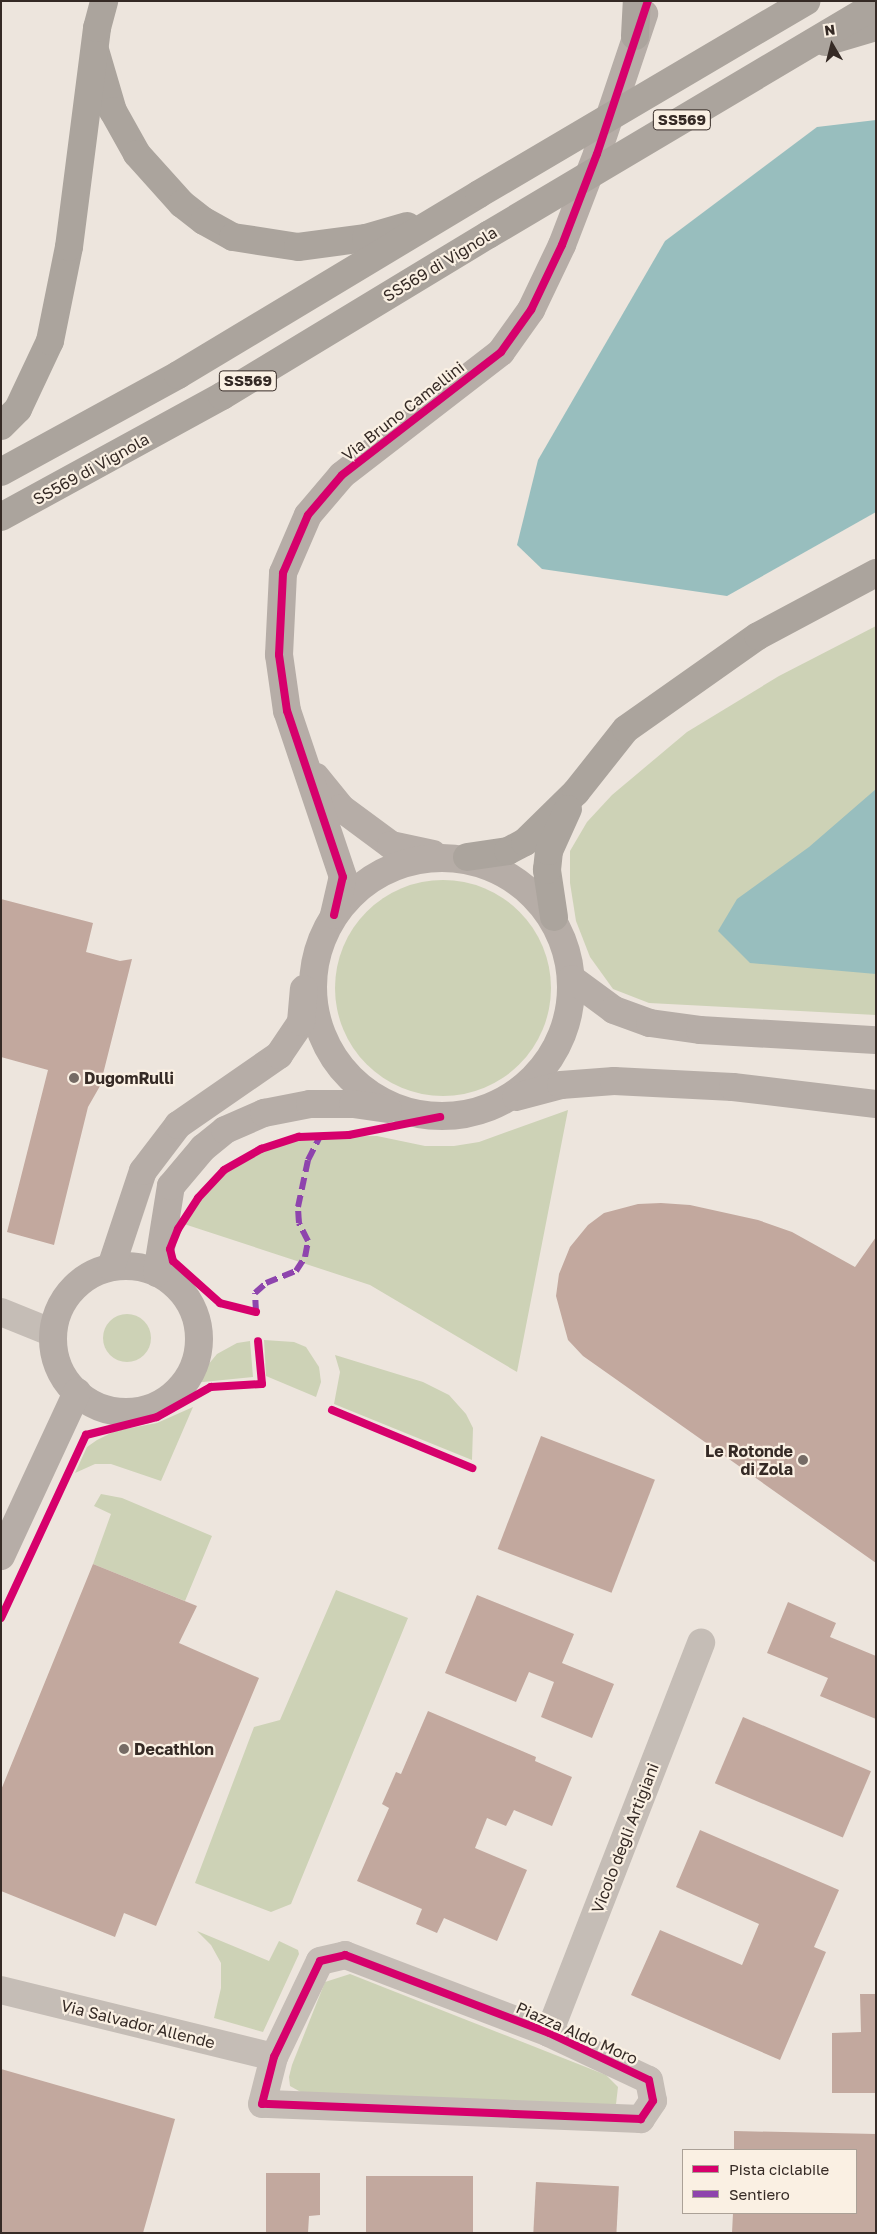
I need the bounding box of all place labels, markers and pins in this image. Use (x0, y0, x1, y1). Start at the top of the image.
place label: DugomRulli (84, 1068, 174, 1088)
marker: DugomRulli (68, 1072, 80, 1084)
place label: Le Rotonde di Zola (705, 1441, 793, 1479)
marker: Le Rotonde di Zola (797, 1454, 809, 1466)
place label: Decathlon (134, 1739, 214, 1759)
marker: Decathlon (118, 1743, 130, 1755)

